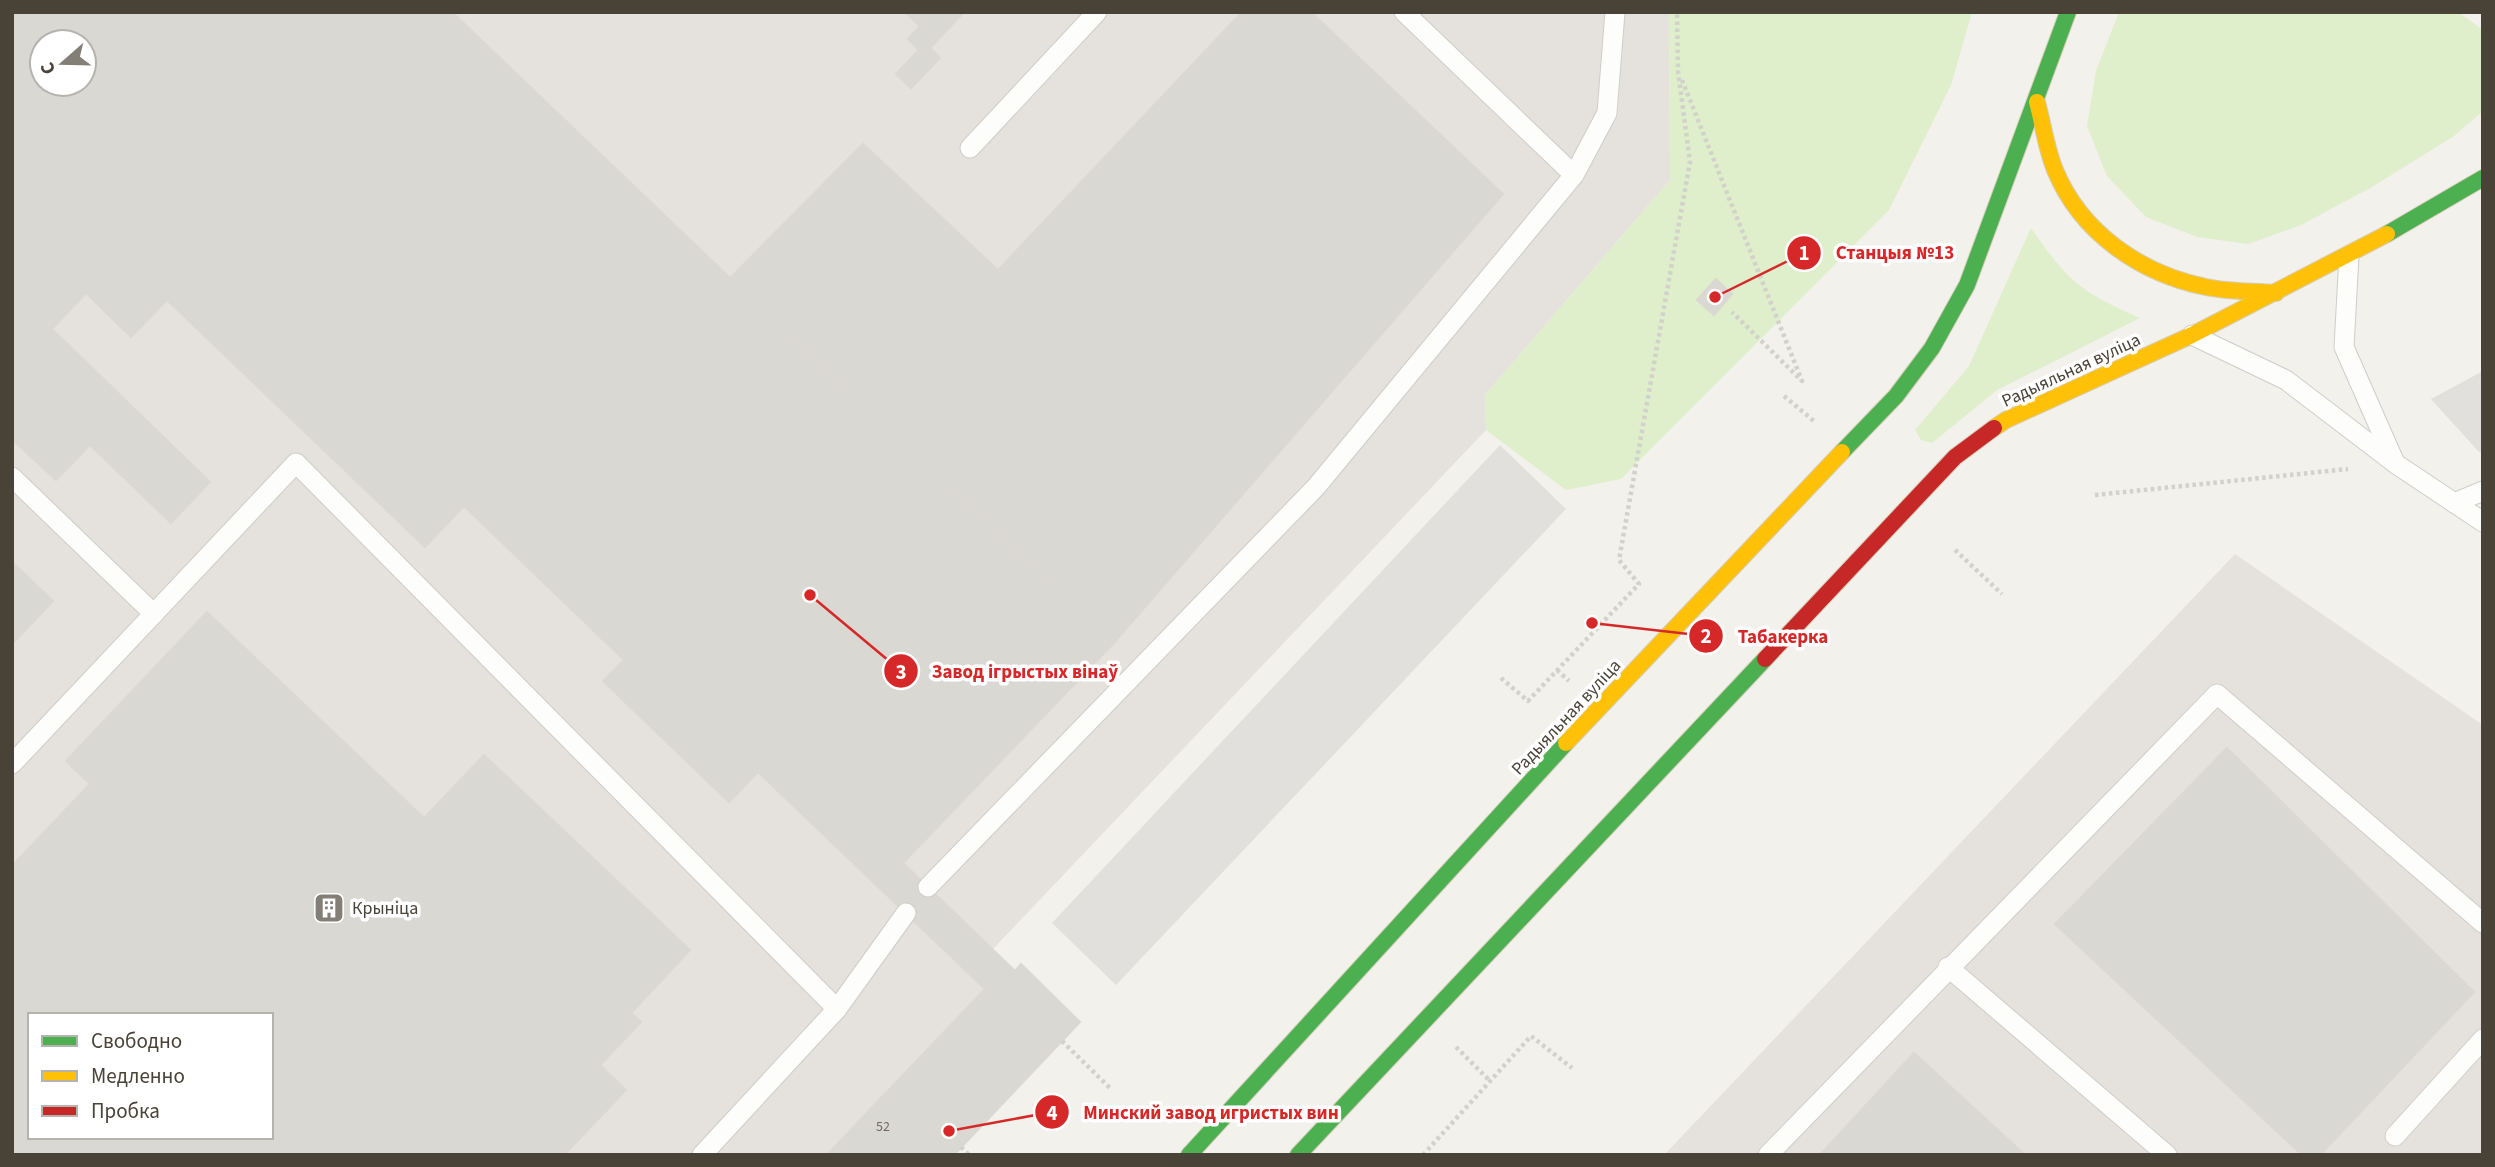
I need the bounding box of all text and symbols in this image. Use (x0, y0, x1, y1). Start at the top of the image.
north arrow (28, 28, 98, 98)
text: С (34, 58, 63, 78)
callout: Станцыя №13 (1787, 233, 1968, 273)
text: 1 (1798, 238, 1810, 268)
text: Станцыя №13 (1836, 240, 1954, 267)
street label: Радыяльная вуліца (1998, 327, 2145, 414)
callout: Табакерка (1688, 616, 1842, 656)
text: 2 (1700, 621, 1712, 651)
text: Табакерка (1738, 624, 1828, 651)
callout: Завод ігрыстых вінаў (883, 651, 1133, 691)
street label: Радыяльная вуліца (1506, 654, 1627, 781)
text: 3 (895, 657, 907, 687)
text: Завод ігрыстых вінаў (932, 659, 1118, 686)
building icon: Крыніца (312, 891, 346, 925)
place label: Крыніца (352, 896, 418, 921)
legend (28, 1013, 273, 1139)
text: Свободно (91, 1026, 182, 1056)
text: Медленно (91, 1061, 185, 1091)
callout: Минский завод игристых вин (1035, 1092, 1353, 1132)
text: Пробка (91, 1096, 160, 1126)
text: 4 (1046, 1098, 1058, 1128)
text: Минский завод игристых вин (1083, 1100, 1339, 1127)
house number: 52 (876, 1117, 890, 1137)

